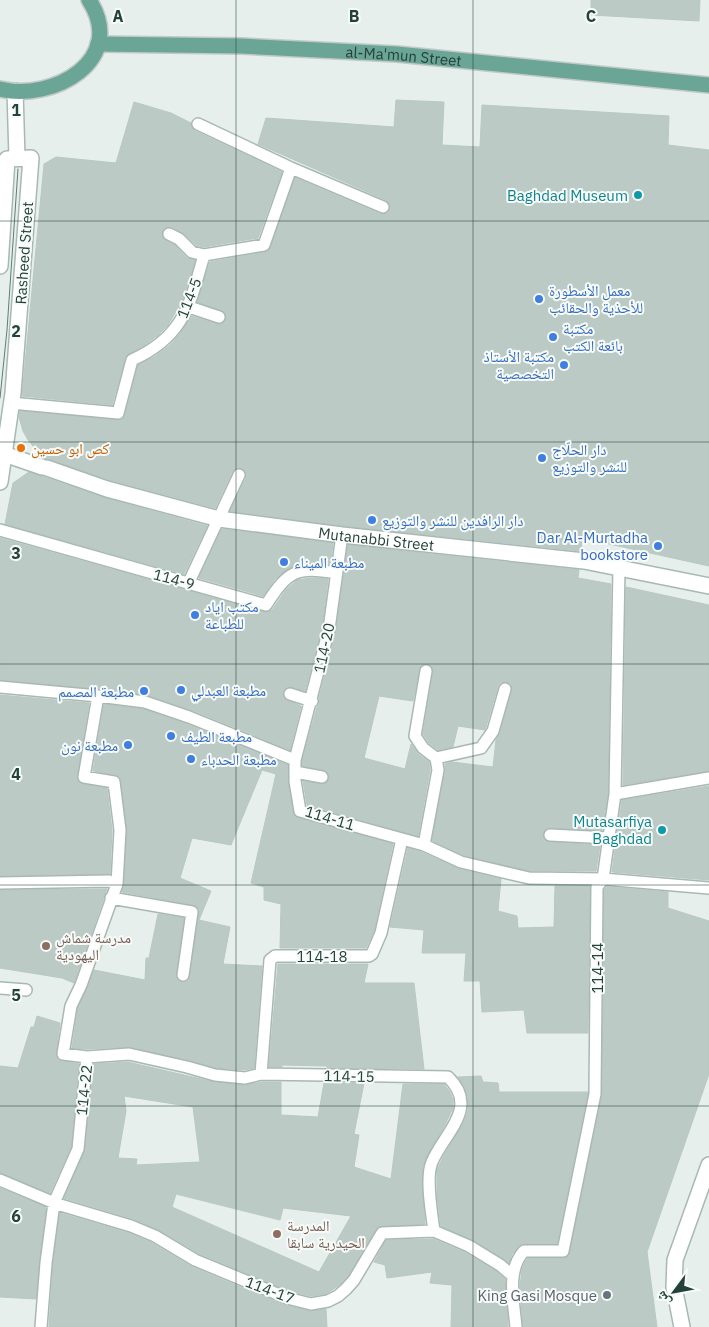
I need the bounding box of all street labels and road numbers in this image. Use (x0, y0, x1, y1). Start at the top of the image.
street label: al-Ma'mun Street (345, 42, 463, 70)
street label: Rasheed Street (11, 201, 37, 305)
street label: 114-5 (173, 275, 205, 321)
street label: Mutanabbi Street (317, 523, 435, 554)
street label: 114-9 (151, 564, 197, 594)
street label: 114-20 (309, 621, 339, 675)
street label: 114-11 (303, 801, 357, 835)
street label: 114-14 (588, 943, 607, 994)
street label: 114-18 (297, 947, 348, 966)
street label: 114-22 (72, 1064, 96, 1116)
street label: 114-15 (323, 1066, 375, 1086)
street label: 114-17 (243, 1272, 297, 1308)

